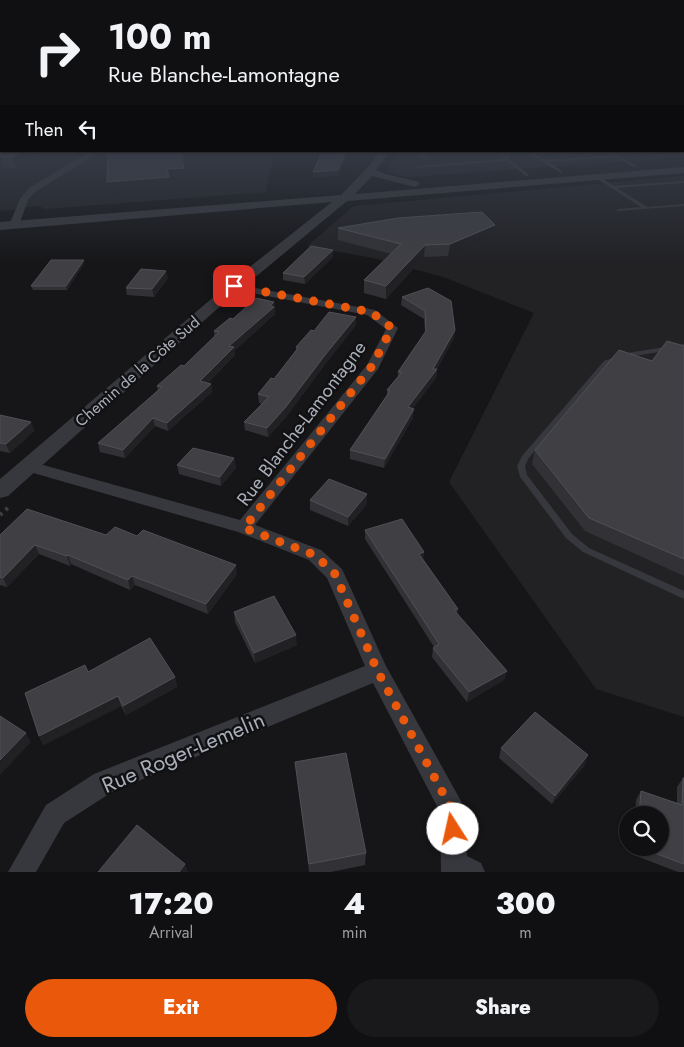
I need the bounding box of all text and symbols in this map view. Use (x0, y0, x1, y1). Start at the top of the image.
text: 100 m (108, 12, 211, 62)
icon: right (25, 20, 90, 85)
text: Rue Blanche-Lamontagne (108, 58, 340, 90)
icon: left (74, 115, 102, 143)
text: Then (25, 116, 64, 143)
pin (213, 265, 255, 307)
icon: arrive (220, 272, 248, 300)
street label: Chemin de la Côte Sud (70, 311, 205, 432)
street label: Rue Blanche-Lamontagne (230, 335, 373, 511)
street label: Rue Roger-Lemelin (97, 703, 269, 801)
position arrow (426, 802, 478, 854)
map controls (619, 806, 669, 856)
button: search (619, 806, 669, 856)
text: 17:20 (128, 882, 214, 925)
text: 4 (344, 882, 366, 925)
text: 300 (495, 882, 556, 925)
text: Arrival (149, 921, 193, 944)
text: min (342, 921, 367, 944)
text: m (519, 921, 532, 944)
button: Exit (25, 979, 337, 1037)
button: Share (347, 979, 659, 1037)

